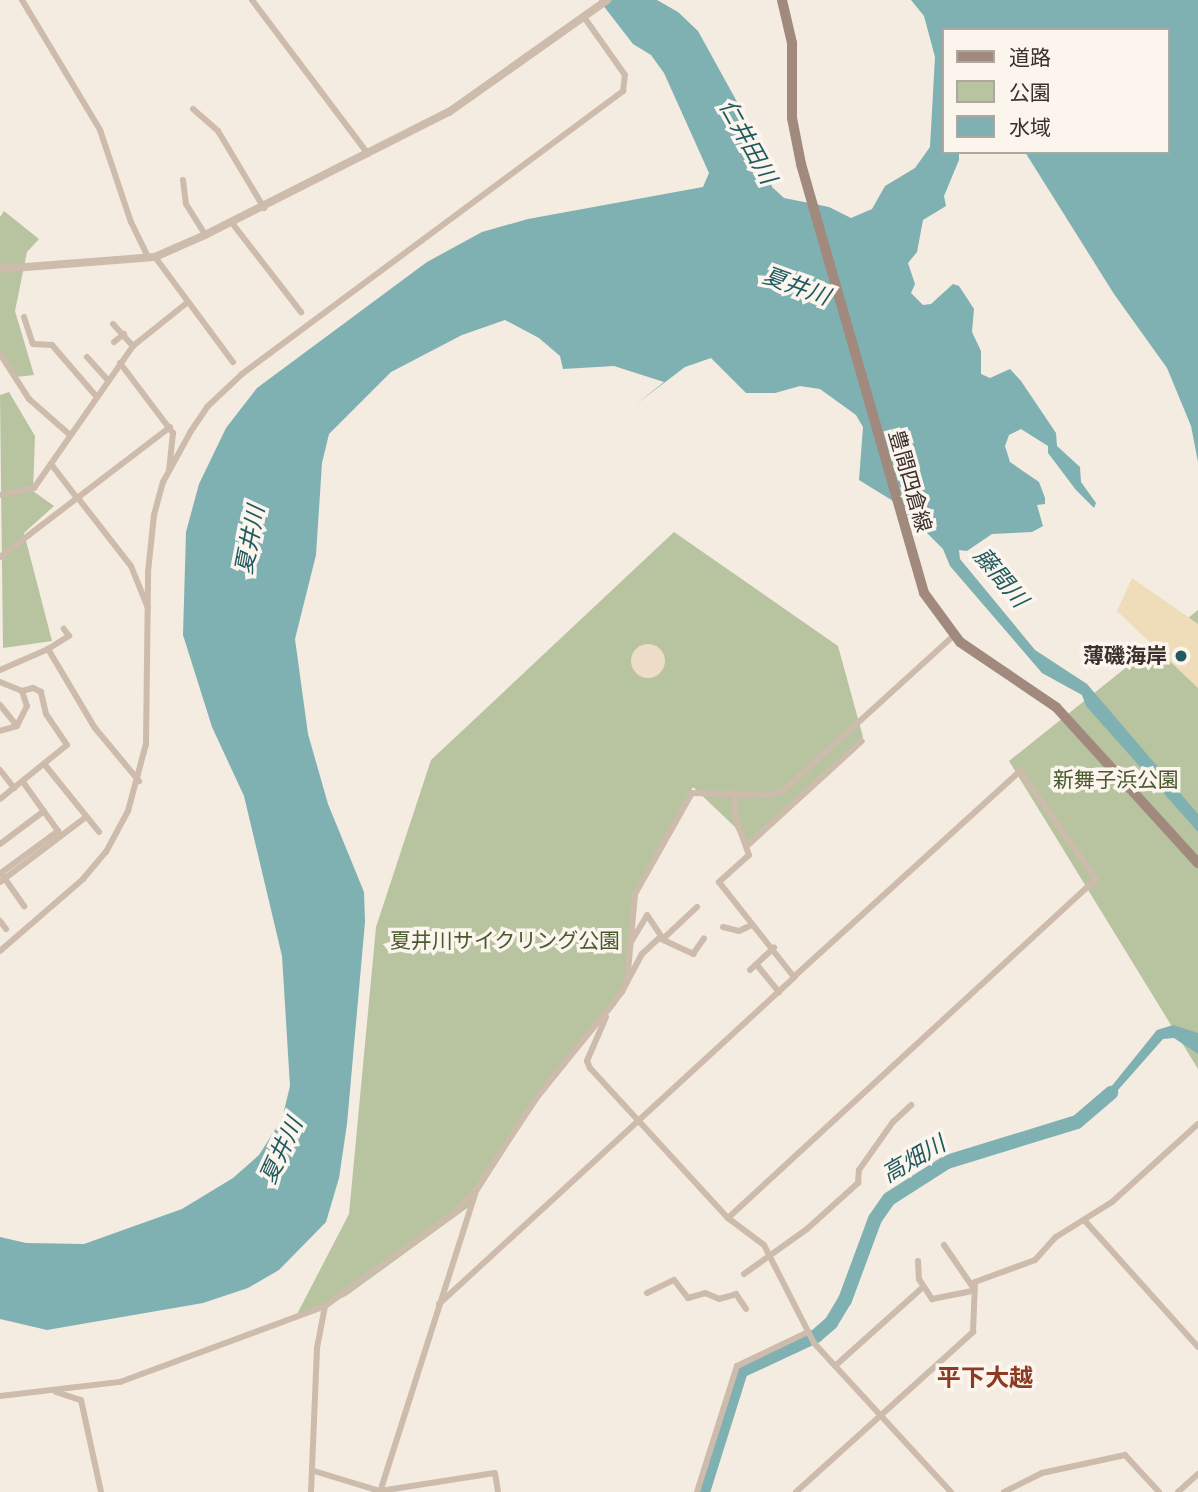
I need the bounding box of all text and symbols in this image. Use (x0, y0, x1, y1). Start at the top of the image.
legend (942, 28, 1170, 154)
text: 道路 (1009, 43, 1051, 73)
text: 公園 (1009, 78, 1051, 108)
water label: 仁井田川 (713, 95, 781, 189)
text: 水域 (1009, 113, 1051, 143)
water label: 夏井川 (759, 262, 833, 312)
street label: 豊間四倉線 (883, 427, 937, 535)
water label: 夏井川 (231, 504, 271, 576)
water label: 藤間川 (967, 543, 1033, 613)
place label: 薄磯海岸 (1083, 643, 1167, 669)
marker: 薄磯海岸 (1173, 648, 1189, 664)
park label: 新舞子浜公園 (1053, 767, 1179, 793)
park label: 夏井川サイクリング公園 (390, 928, 620, 954)
water label: 夏井川 (255, 1114, 309, 1188)
water label: 高畑川 (877, 1131, 951, 1189)
district label: 平下大越 (937, 1365, 1033, 1393)

